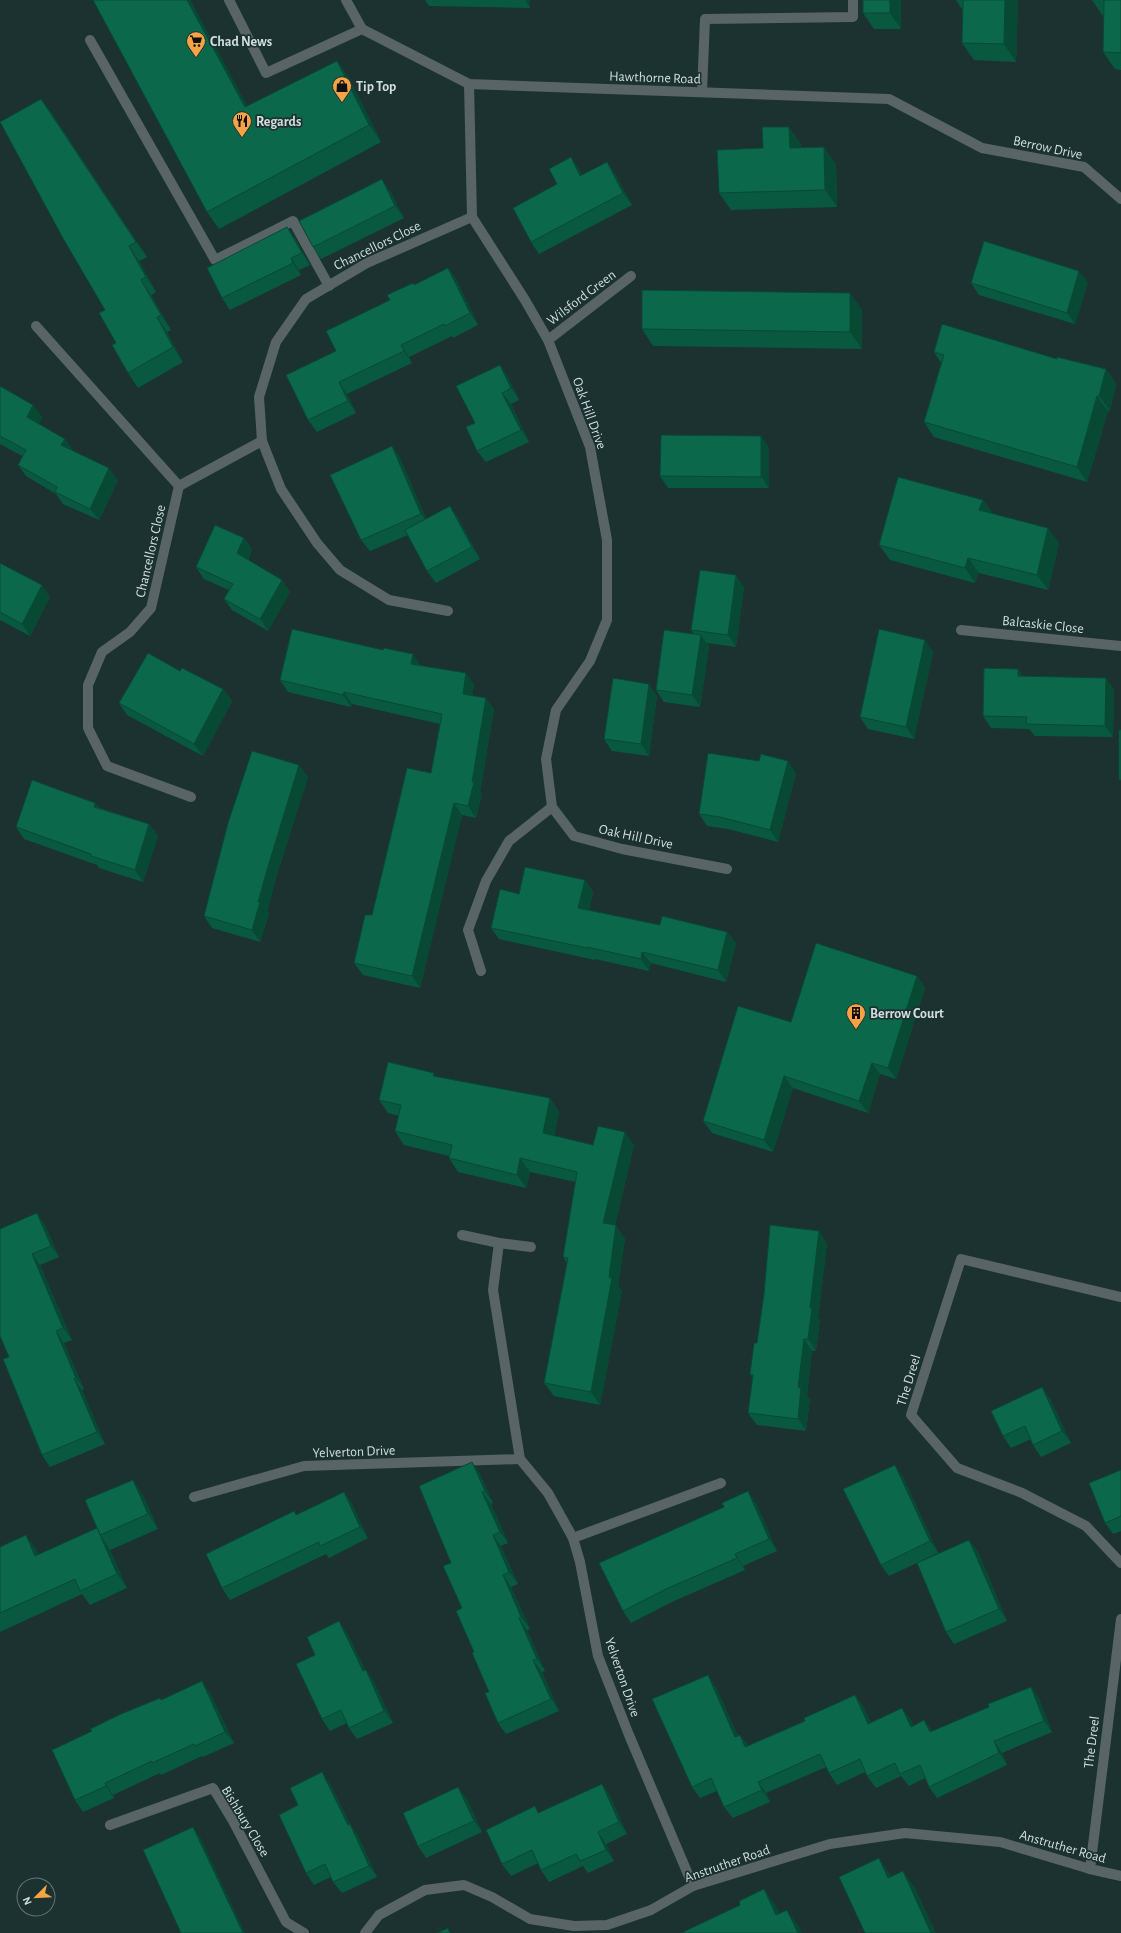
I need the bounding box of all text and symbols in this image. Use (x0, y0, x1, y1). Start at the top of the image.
supermarket icon: Chad News (185, 30, 207, 58)
place label: Chad News (210, 35, 272, 49)
street label: Hawthorne Road (609, 69, 701, 87)
shop icon: Tip Top (331, 75, 353, 103)
place label: Tip Top (356, 80, 396, 94)
restaurant icon: Regards (231, 110, 253, 138)
place label: Regards (256, 115, 301, 129)
street label: Berrow Drive (1012, 134, 1084, 162)
street label: Chancellors Close (332, 219, 423, 273)
street label: Wilsford Green (545, 268, 619, 328)
street label: Oak Hill Drive (570, 376, 609, 451)
street label: Chancellors Close (133, 503, 168, 599)
street label: Balcaskie Close (1001, 614, 1084, 636)
street label: Oak Hill Drive (597, 822, 674, 852)
building icon: Berrow Court (845, 1002, 867, 1030)
place label: Berrow Court (870, 1007, 944, 1021)
street label: The Dreel (895, 1353, 923, 1408)
street label: Yelverton Drive (312, 1444, 396, 1460)
street label: Yelverton Drive (602, 1636, 642, 1719)
street label: The Dreel (1082, 1715, 1102, 1769)
street label: Bishbury Close (219, 1784, 272, 1859)
street label: Anstruther Road (1018, 1828, 1108, 1866)
street label: Anstruther Road (683, 1843, 772, 1885)
north arrow (16, 1877, 56, 1917)
text: N (21, 1895, 34, 1907)

